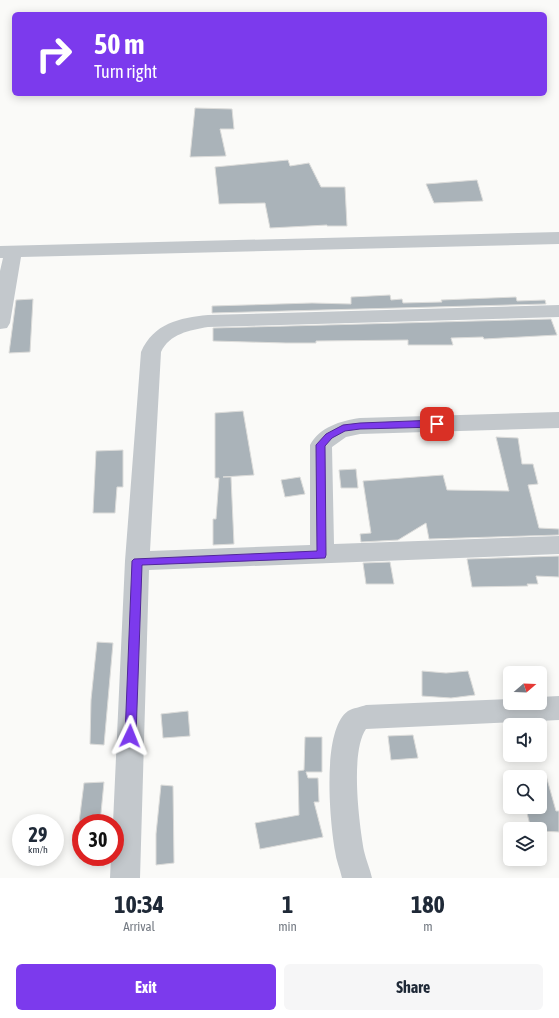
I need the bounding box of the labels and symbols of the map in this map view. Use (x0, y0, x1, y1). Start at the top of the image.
pin (420, 407, 454, 441)
north arrow (503, 666, 547, 710)
position arrow (109, 715, 151, 757)
speed limit sign: 30 (72, 814, 124, 866)

